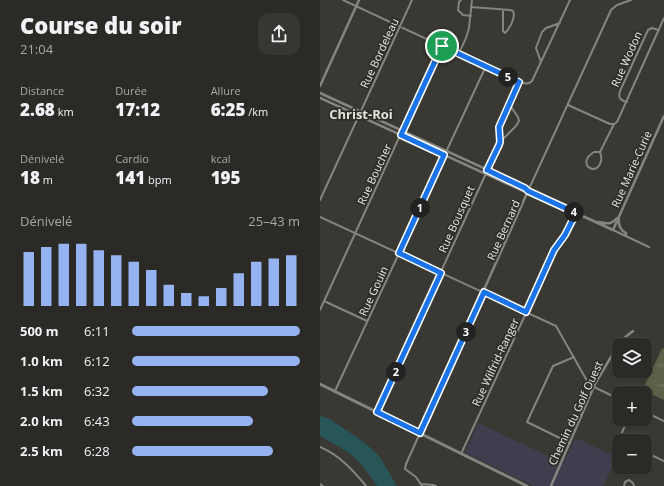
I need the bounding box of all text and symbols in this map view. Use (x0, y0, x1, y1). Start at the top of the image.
text: Course du soir (20, 10, 182, 40)
button: share (258, 13, 300, 55)
street label: Rue Bordeleau (356, 16, 402, 90)
pin (425, 29, 459, 63)
street label: Rue Wodon (607, 29, 645, 89)
icon: arrive (431, 35, 453, 57)
text: 21:04 (20, 40, 53, 58)
pin: 5 (498, 67, 518, 87)
text: 5 (505, 69, 511, 84)
text: Distance (20, 83, 64, 98)
text: Durée (115, 83, 147, 98)
text: Allure (211, 83, 241, 98)
text: 2.68 (20, 98, 55, 121)
text: 17:12 (115, 98, 160, 121)
text: 6:25 (211, 98, 245, 121)
text: km (55, 104, 74, 119)
text: /km (245, 104, 268, 119)
district label: Christ-Roi (329, 105, 393, 123)
street label: Rue Marie-Curie (607, 128, 655, 210)
street label: Rue Boucher (353, 141, 395, 207)
text: Dénivelé (20, 151, 64, 166)
text: Cardio (115, 151, 149, 166)
text: kcal (211, 151, 231, 166)
text: 18 (20, 166, 40, 189)
text: 141 (115, 166, 145, 189)
text: 195 (211, 166, 241, 189)
text: m (40, 172, 53, 187)
text: bpm (145, 172, 172, 187)
street label: Rue Bousquet (435, 183, 477, 255)
pin: 1 (410, 198, 430, 218)
street label: Rue Bernard (483, 198, 523, 262)
text: 1 (417, 200, 423, 215)
pin: 4 (564, 202, 584, 222)
text: 4 (571, 204, 577, 219)
text: Dénivelé (20, 212, 72, 230)
text: 25–43 m (248, 212, 300, 230)
street label: Rue Gouin (355, 264, 391, 318)
street label: Rue Wilfrid-Ranger (468, 315, 522, 409)
text: 500 m (20, 322, 58, 340)
text: 6:11 (84, 322, 110, 340)
pin: 3 (456, 322, 476, 342)
text: 3 (463, 324, 469, 339)
map controls (612, 338, 652, 474)
button: layers (612, 338, 652, 378)
text: 1.0 km (20, 352, 63, 370)
text: 6:12 (84, 352, 110, 370)
street label: Chemin du Golf Ouest (544, 358, 606, 468)
pin: 2 (386, 362, 406, 382)
text: 2 (393, 364, 399, 379)
text: 1.5 km (20, 382, 63, 400)
text: 6:32 (84, 382, 110, 400)
button: + (612, 386, 652, 426)
text: 2.0 km (20, 412, 63, 430)
text: 6:43 (84, 412, 110, 430)
button: − (612, 434, 652, 474)
text: 2.5 km (20, 442, 63, 460)
text: 6:28 (84, 442, 110, 460)

